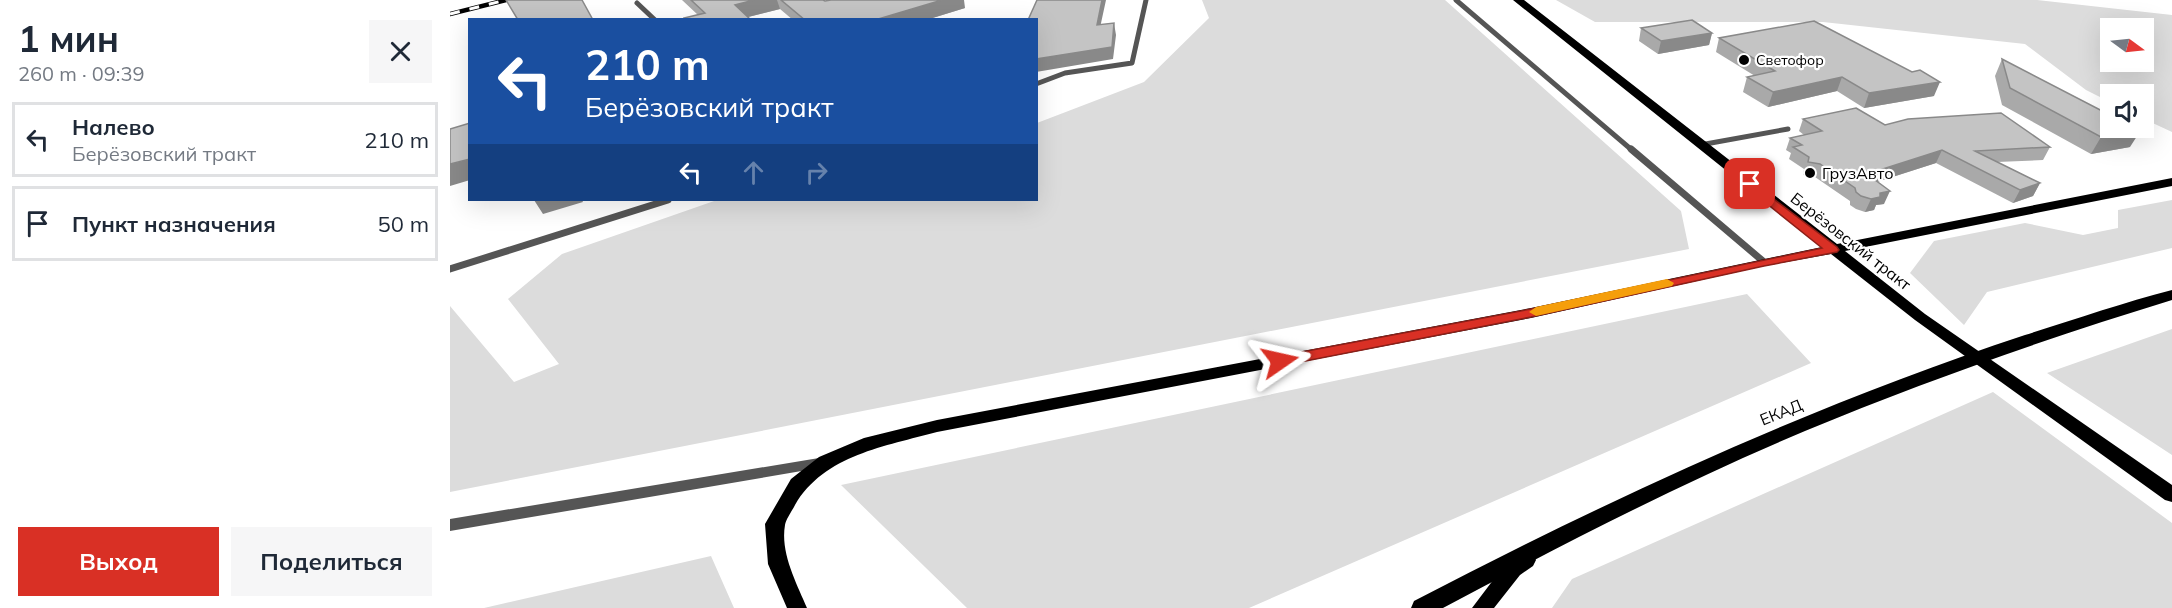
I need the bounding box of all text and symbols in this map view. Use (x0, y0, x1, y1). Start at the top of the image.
text: 1 мин (18, 16, 119, 61)
north arrow (2100, 18, 2154, 72)
map controls (2100, 18, 2154, 138)
button: close (369, 20, 432, 83)
text: 210 m (585, 38, 710, 91)
icon: left (486, 42, 564, 120)
place label: Светофор (1756, 51, 1824, 69)
marker: Светофор (1737, 53, 1751, 67)
text: 260 m · 09:39 (18, 61, 144, 86)
button: sound (2100, 84, 2154, 138)
text: Берёзовский тракт (585, 90, 834, 124)
text: Налево (72, 113, 155, 141)
icon: left (21, 123, 54, 156)
text: 210 m (364, 126, 429, 154)
text: Берёзовский тракт (72, 141, 256, 166)
icon: left (674, 156, 707, 189)
icon: ahead (737, 156, 770, 189)
icon: right (800, 156, 833, 189)
pin (1724, 158, 1775, 209)
place label: ГрузАвто (1822, 163, 1893, 183)
marker: ГрузАвто (1803, 166, 1817, 180)
icon: arrive (1733, 167, 1766, 200)
street label: Берёзовский тракт (1787, 188, 1916, 295)
icon: arrive (21, 207, 54, 240)
text: Пункт назначения (72, 210, 276, 238)
text: 50 m (378, 210, 429, 238)
position arrow (1248, 329, 1312, 393)
street label: ЕКАД (1757, 394, 1805, 430)
button: Выход (18, 527, 219, 596)
button: Поделиться (231, 527, 432, 596)

